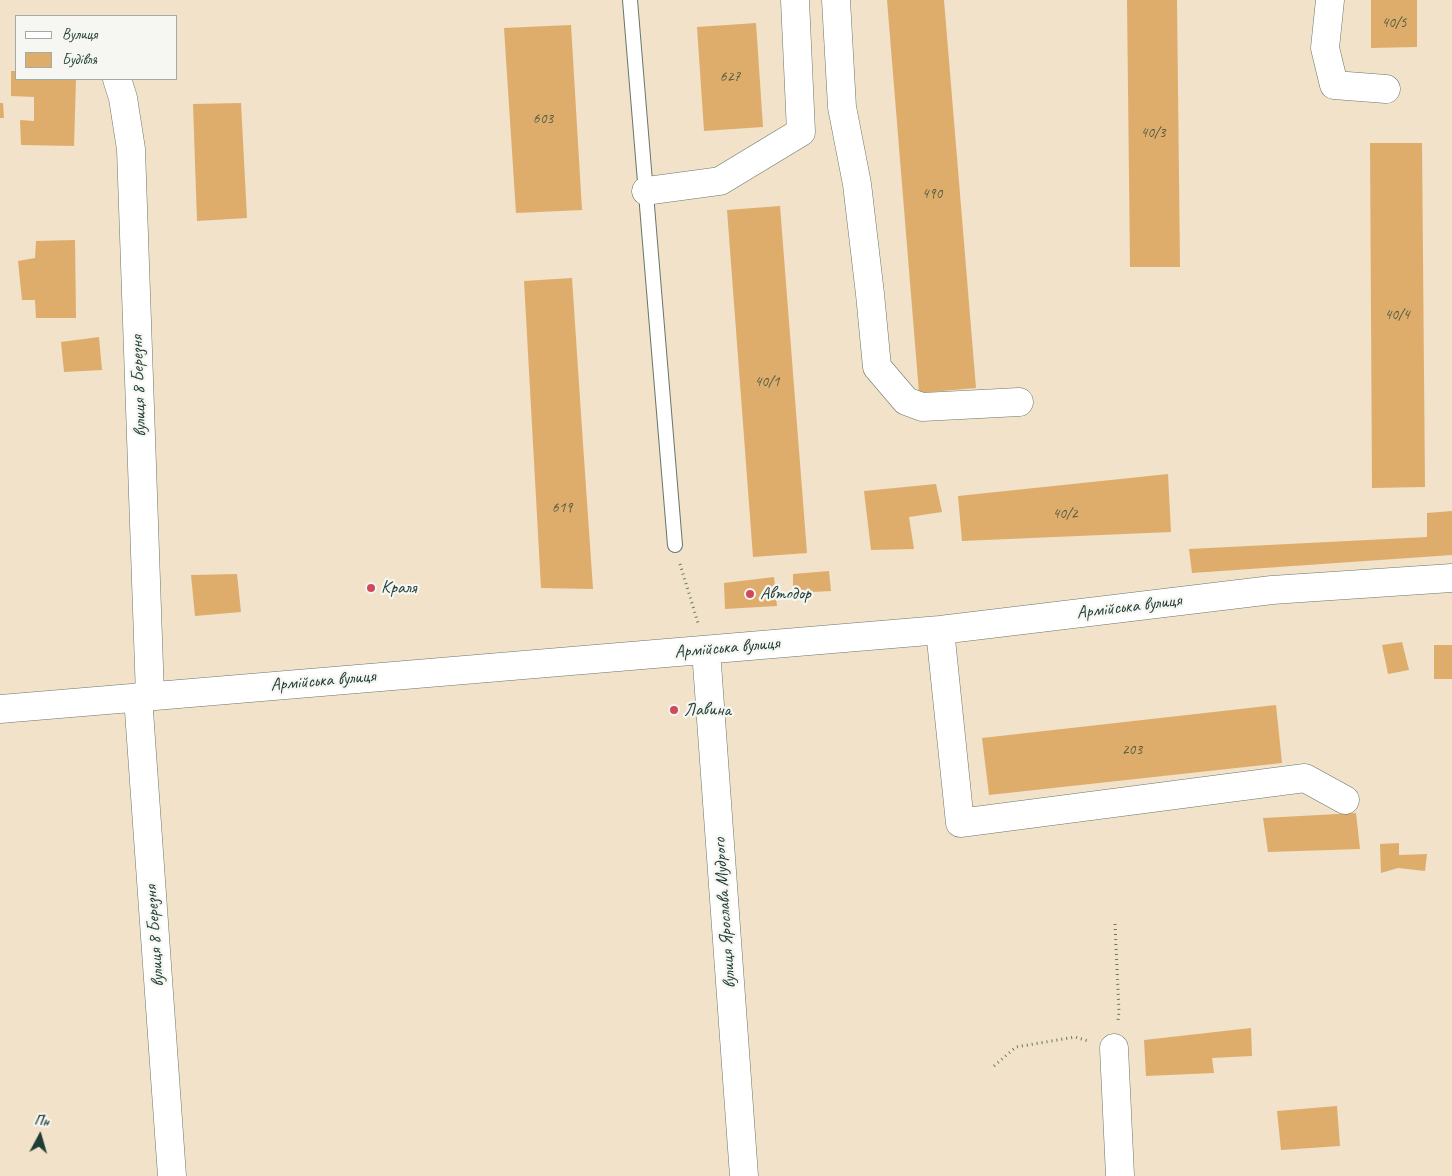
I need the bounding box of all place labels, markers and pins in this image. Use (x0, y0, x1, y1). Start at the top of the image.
place label: Краля (381, 577, 416, 599)
marker: Краля (365, 582, 377, 594)
place label: Автодор (760, 583, 811, 605)
marker: Автодор (744, 588, 756, 600)
place label: Лавина (684, 699, 731, 721)
marker: Лавина (668, 704, 680, 716)

